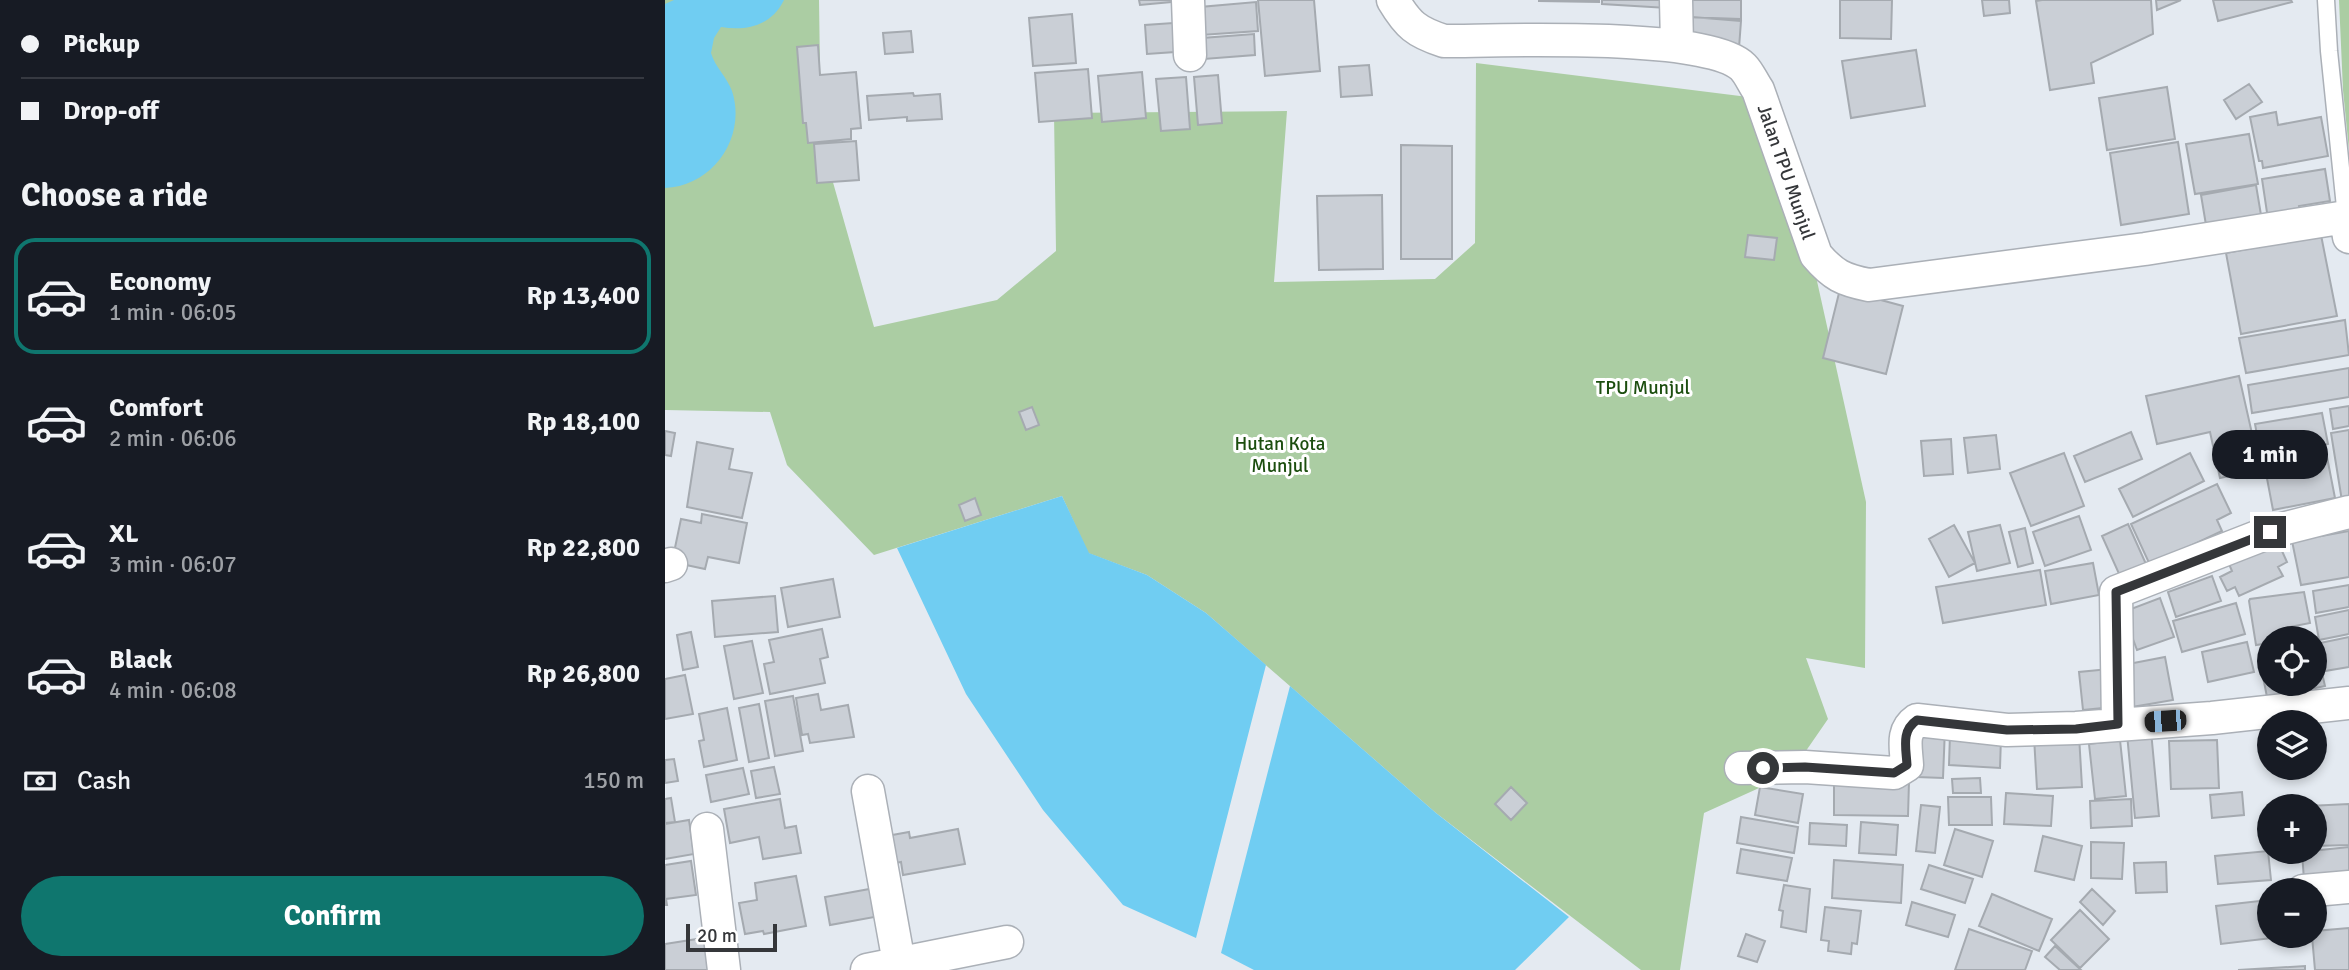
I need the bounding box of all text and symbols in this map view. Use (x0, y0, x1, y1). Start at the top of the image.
text: Pickup (63, 28, 140, 60)
text: Drop-off (63, 95, 159, 127)
street label: Jalan TPU Munjul (1752, 101, 1820, 243)
text: Choose a ride (21, 176, 208, 215)
icon: car (25, 265, 88, 328)
text: Economy (109, 266, 211, 298)
text: Rp 13,400 (526, 280, 640, 312)
text: 1 min · 06:05 (109, 298, 237, 327)
park label: TPU Munjul (1596, 376, 1690, 400)
icon: car (25, 391, 88, 454)
text: Comfort (109, 392, 203, 424)
text: Rp 18,100 (526, 406, 640, 438)
text: 2 min · 06:06 (109, 424, 237, 453)
callout: 1 min (2212, 430, 2328, 480)
park label: Hutan Kota Munjul (1234, 432, 1326, 478)
text: 1 min (2242, 440, 2298, 469)
route end (2254, 516, 2286, 548)
icon: car (25, 517, 88, 580)
text: XL (109, 518, 139, 550)
text: Rp 22,800 (526, 532, 640, 564)
text: 3 min · 06:07 (109, 550, 237, 579)
map controls (2257, 626, 2327, 948)
button: locate (2257, 626, 2327, 696)
icon: car (25, 643, 88, 706)
text: Black (109, 644, 172, 676)
text: Rp 26,800 (526, 658, 640, 690)
text: 4 min · 06:08 (109, 676, 237, 705)
car (2144, 709, 2187, 733)
button: layers (2257, 710, 2327, 780)
route start (1747, 752, 1779, 784)
icon: cash (21, 762, 59, 800)
text: Cash (77, 765, 131, 797)
text: 150 m (583, 766, 644, 795)
button: + (2257, 794, 2327, 864)
button: Confirm (21, 876, 644, 956)
button: − (2257, 878, 2327, 948)
scale bar (686, 921, 777, 953)
text: 20 m (697, 924, 737, 948)

